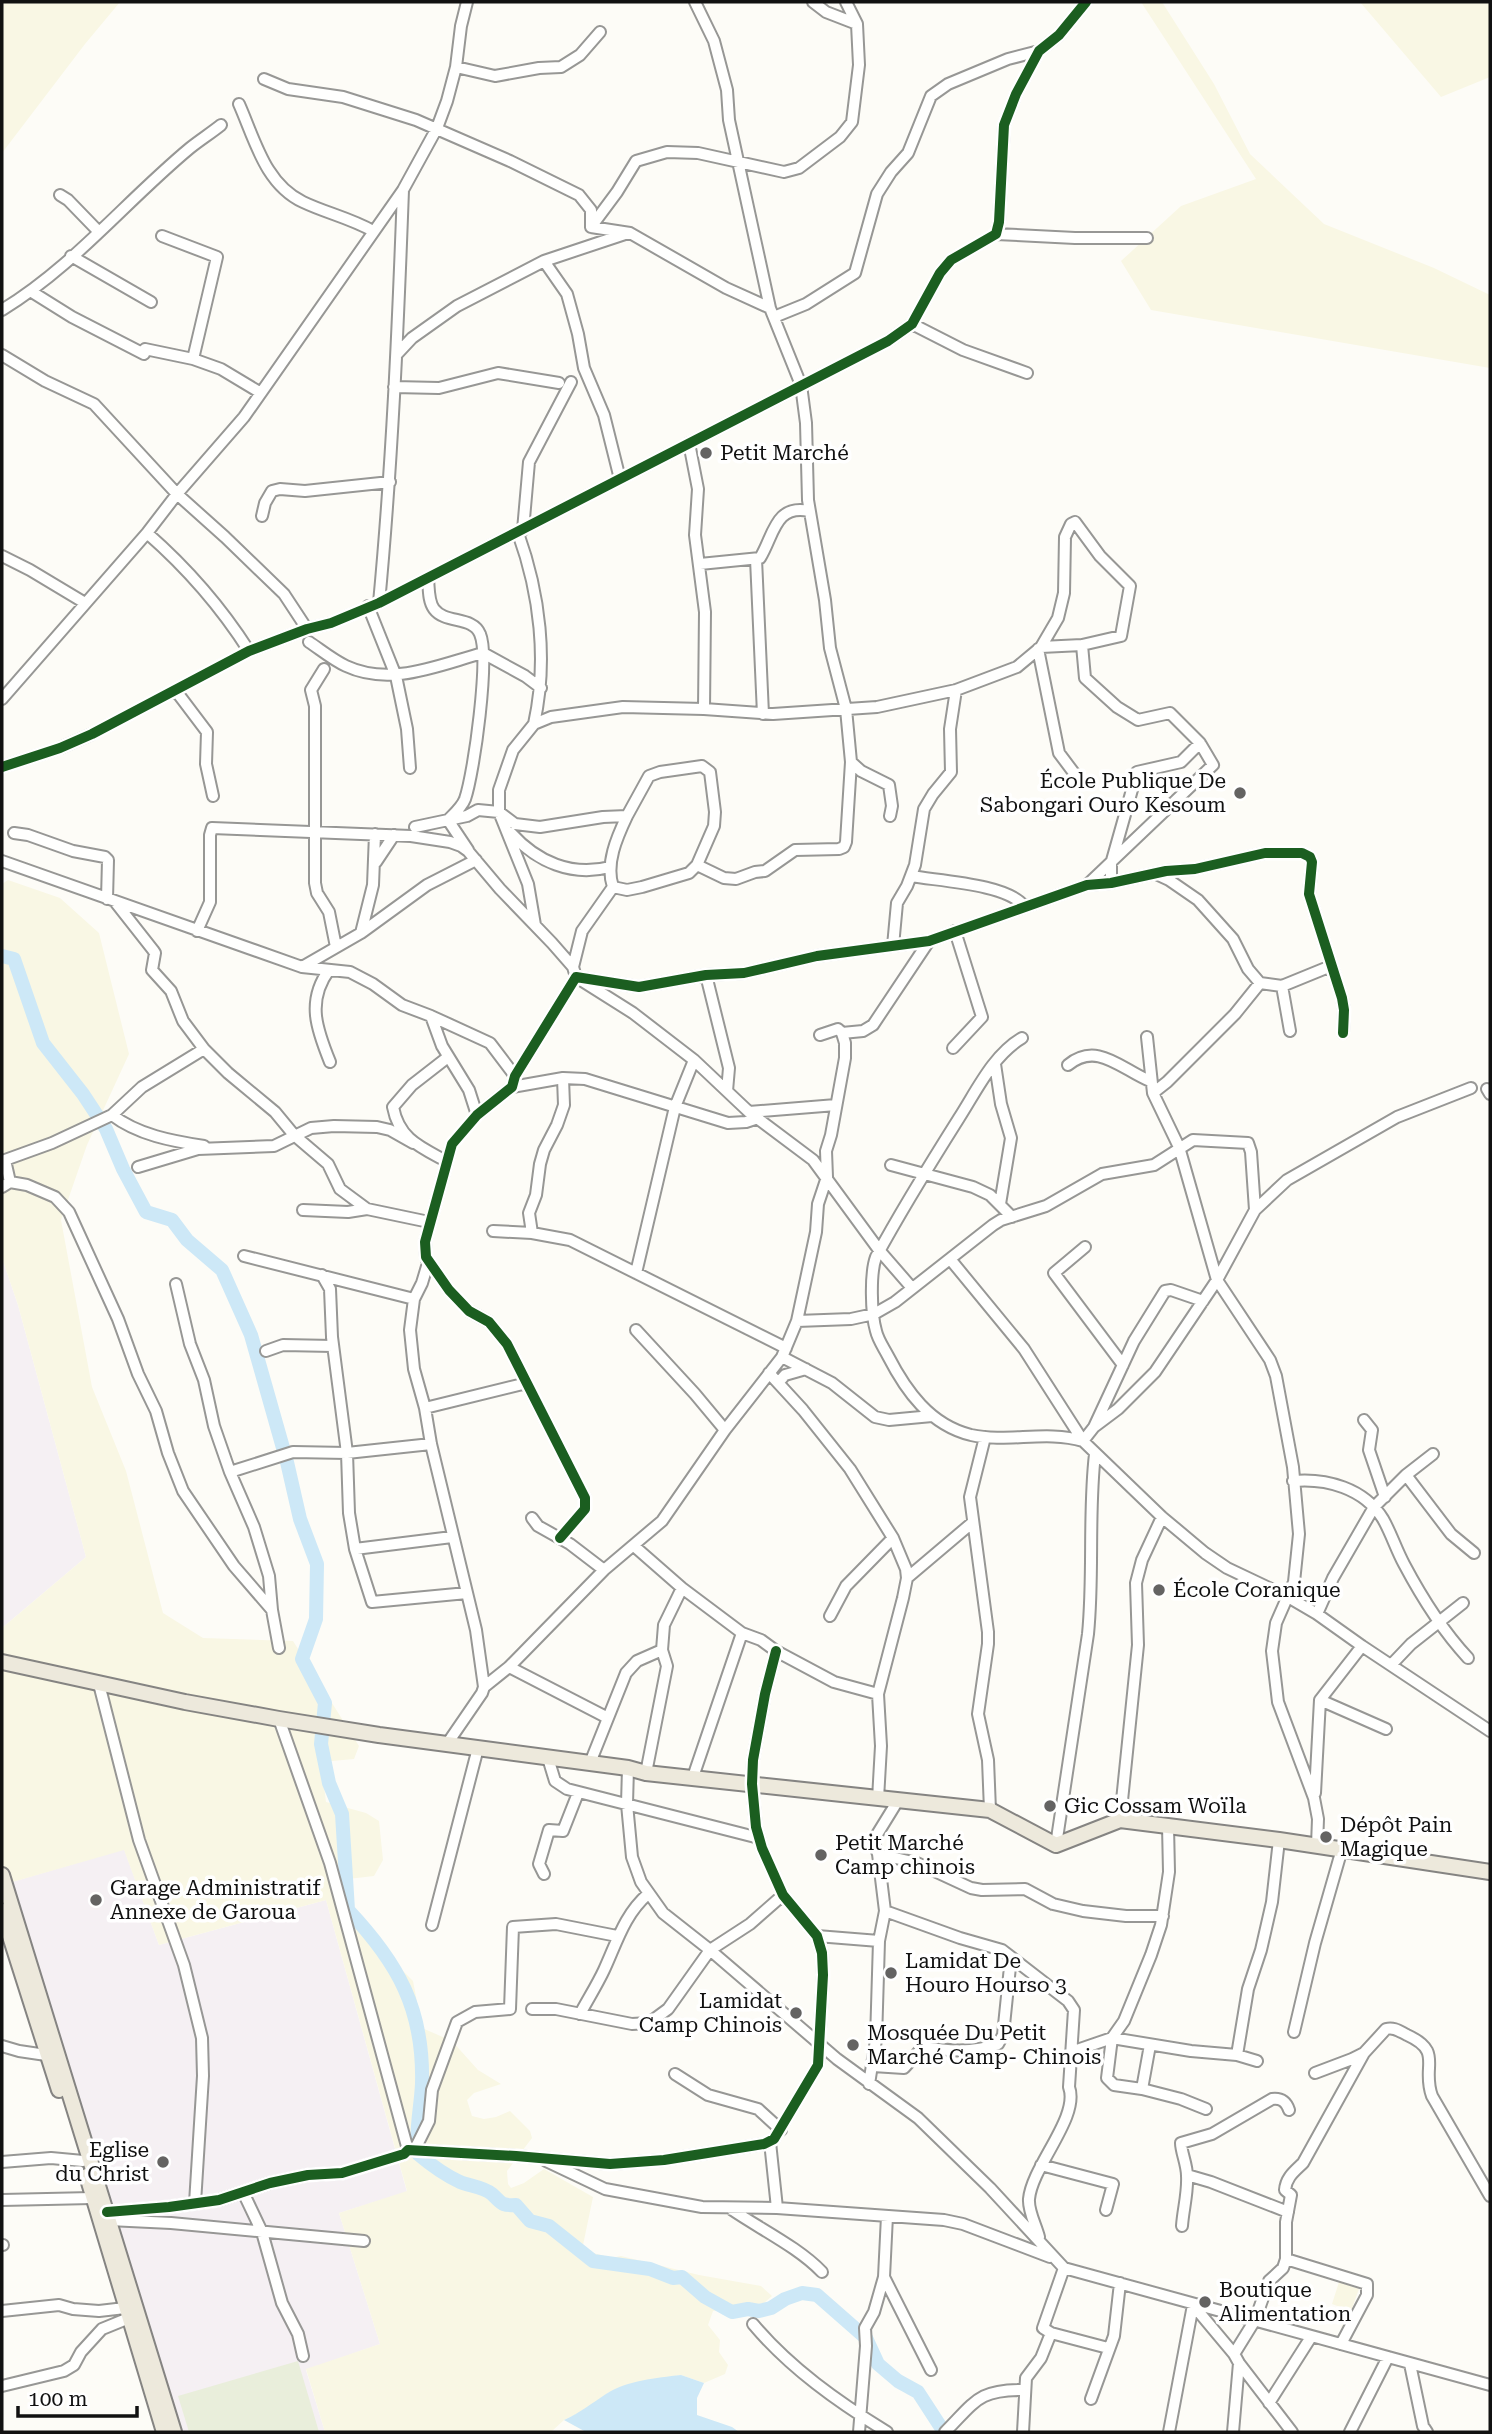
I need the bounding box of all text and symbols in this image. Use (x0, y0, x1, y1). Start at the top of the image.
place label: Petit Marché (720, 441, 849, 465)
marker: Petit Marché (698, 445, 714, 461)
place label: École Publique De Sabongari Ouro Kesoum (980, 768, 1226, 817)
marker: École Publique De Sabongari Ouro Kesoum (1232, 785, 1248, 801)
place label: École Coranique (1173, 1577, 1341, 1602)
marker: École Coranique (1151, 1582, 1167, 1598)
place label: Gic Cossam Woïla (1064, 1794, 1247, 1818)
marker: Gic Cossam Woïla (1042, 1798, 1058, 1814)
place label: Dépôt Pain Magique (1340, 1813, 1453, 1861)
marker: Dépôt Pain Magique (1318, 1829, 1334, 1845)
place label: Petit Marché Camp chinois (835, 1831, 975, 1879)
marker: Petit Marché Camp chinois (813, 1847, 829, 1863)
place label: Garage Administratif Annexe de Garoua (110, 1876, 321, 1924)
marker: Garage Administratif Annexe de Garoua (88, 1892, 104, 1908)
place label: Lamidat De Houro Hourso 3 (905, 1949, 1067, 1997)
marker: Lamidat De Houro Hourso 3 (883, 1965, 899, 1981)
place label: Lamidat Camp Chinois (639, 1989, 782, 2037)
marker: Lamidat Camp Chinois (788, 2005, 804, 2021)
place label: Mosquée Du Petit Marché Camp- Chinois (867, 2021, 1101, 2069)
marker: Mosquée Du Petit Marché Camp- Chinois (845, 2037, 861, 2053)
place label: Eglise du Christ (55, 2138, 149, 2186)
marker: Eglise du Christ (155, 2154, 171, 2170)
place label: Boutique Alimentation (1219, 2278, 1352, 2326)
marker: Boutique Alimentation (1197, 2294, 1213, 2310)
scale bar (18, 2374, 136, 2418)
text: 100 m (28, 2387, 88, 2411)

